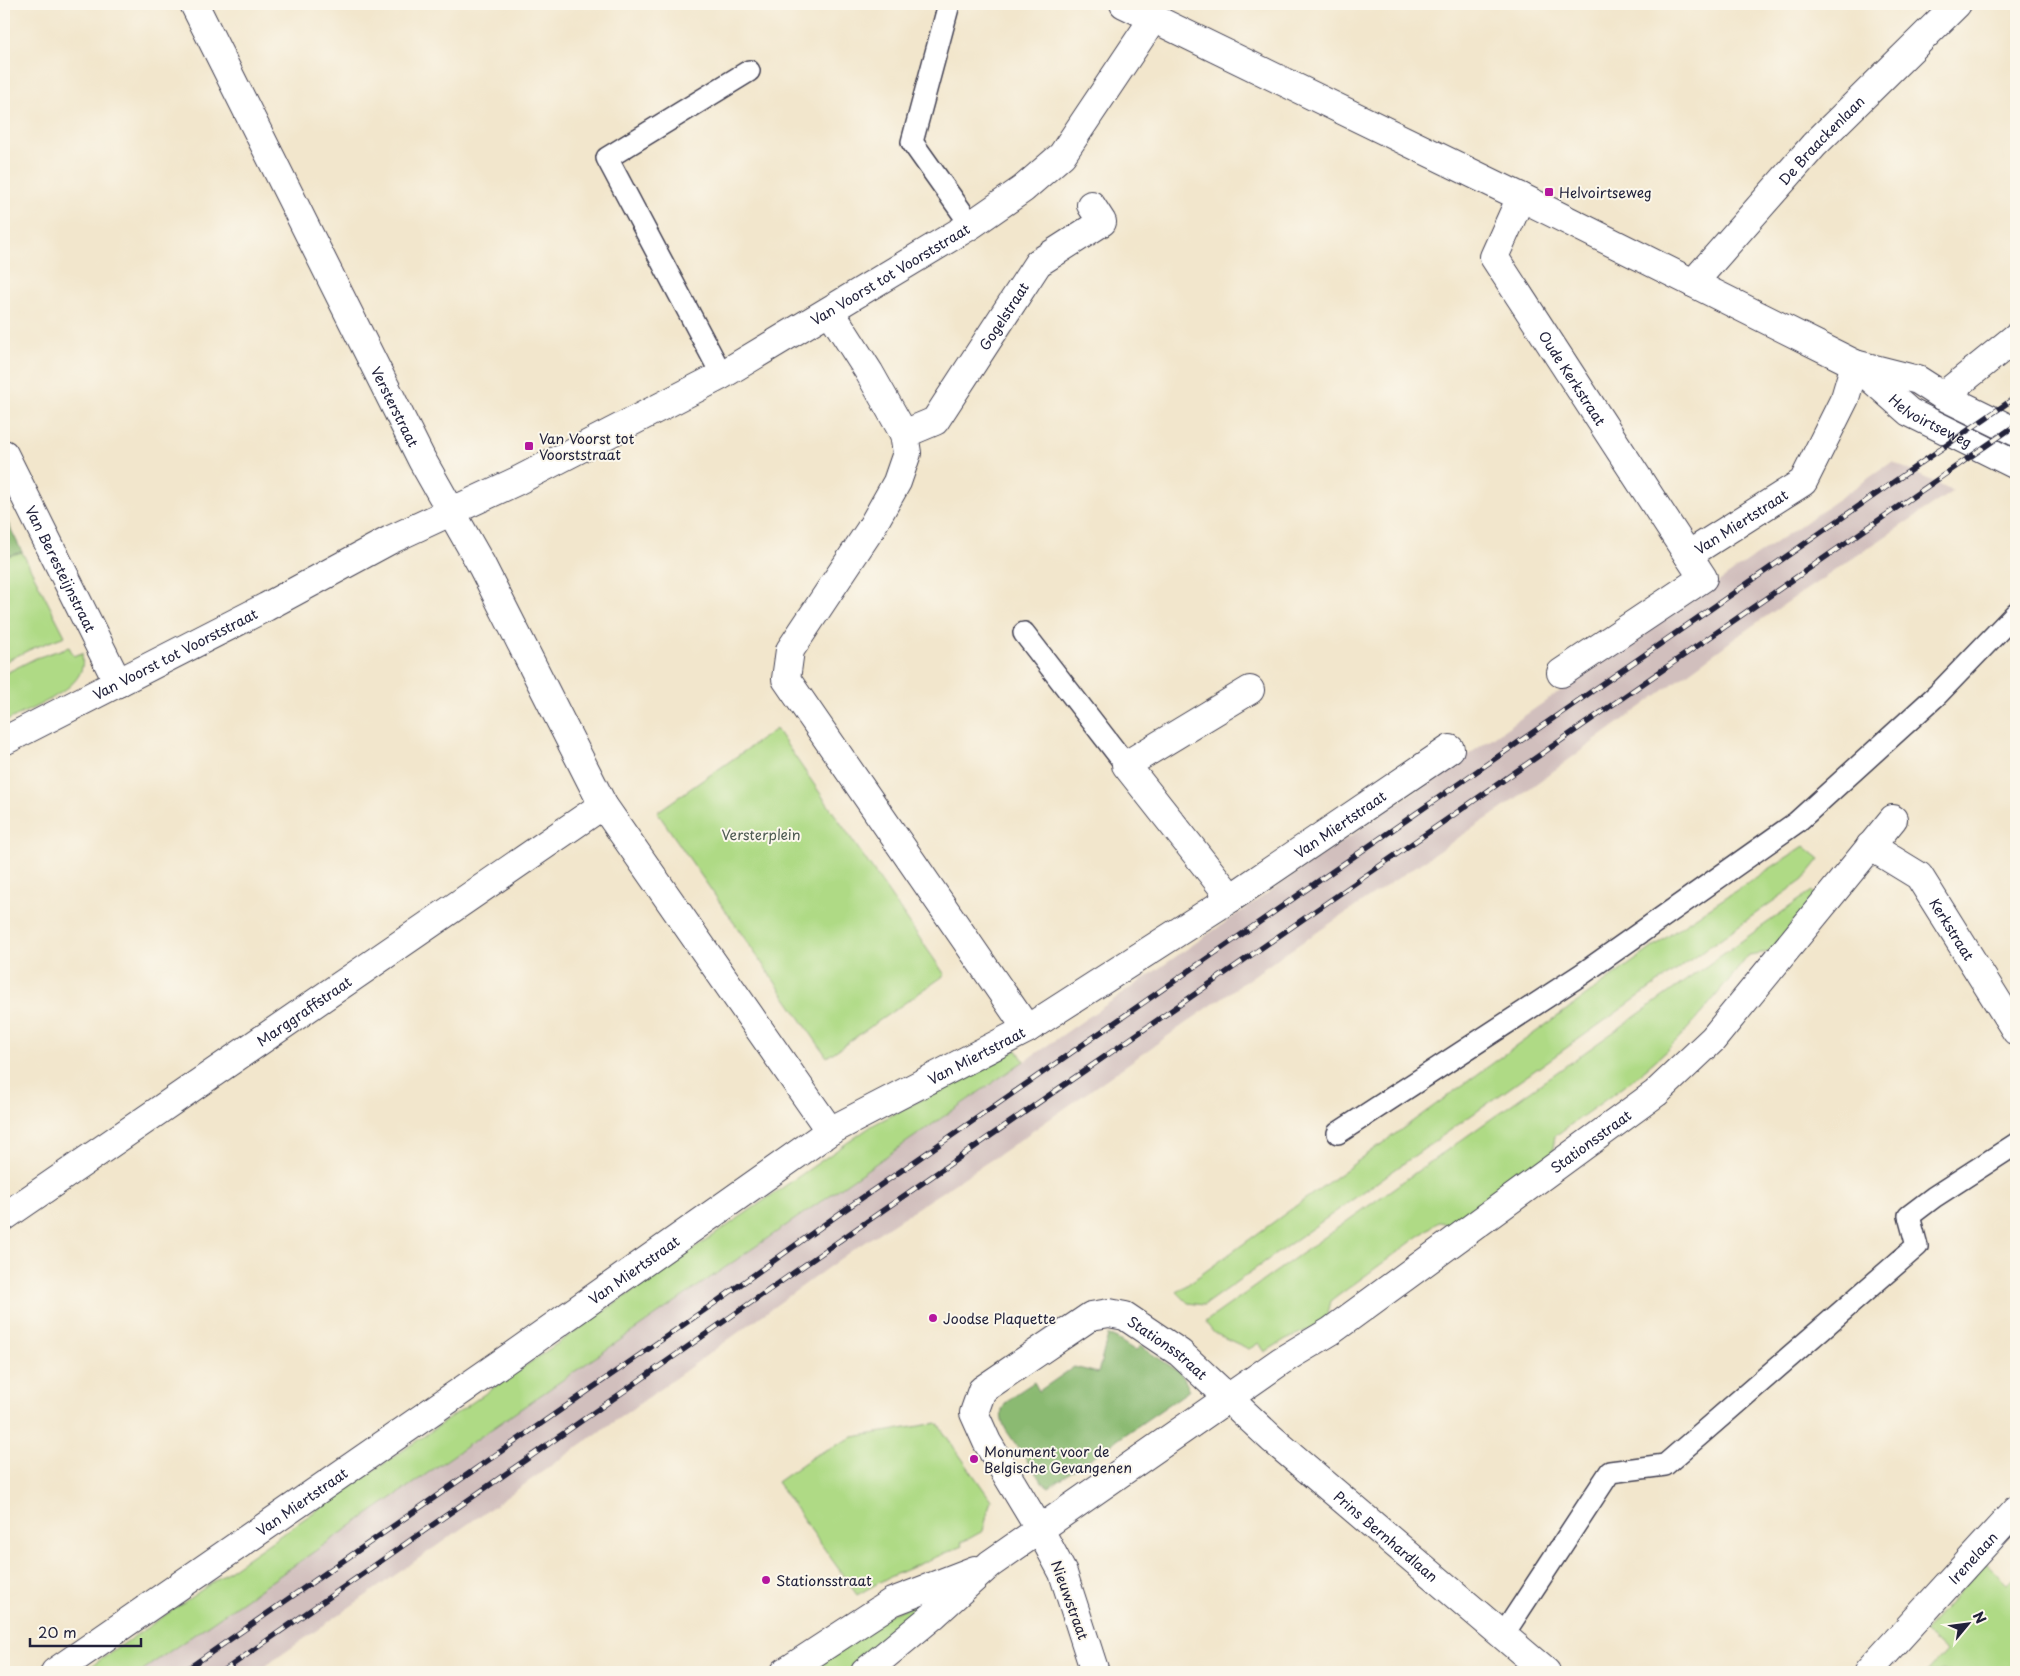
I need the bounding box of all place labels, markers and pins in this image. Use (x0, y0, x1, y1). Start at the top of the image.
place label: Helvoirtseweg (1559, 182, 1652, 203)
marker: Helvoirtseweg (1543, 186, 1555, 198)
place label: Van Voorst tot Voorststraat (539, 428, 635, 465)
marker: Van Voorst tot Voorststraat (523, 440, 535, 452)
place label: Joodse Plaquette (943, 1308, 1057, 1329)
marker: Joodse Plaquette (927, 1312, 939, 1324)
place label: Monument voor de Belgische Gevangenen (984, 1441, 1132, 1478)
marker: Monument voor de Belgische Gevangenen (968, 1453, 980, 1465)
place label: Stationsstraat (776, 1570, 872, 1591)
marker: Stationsstraat (760, 1574, 772, 1586)

